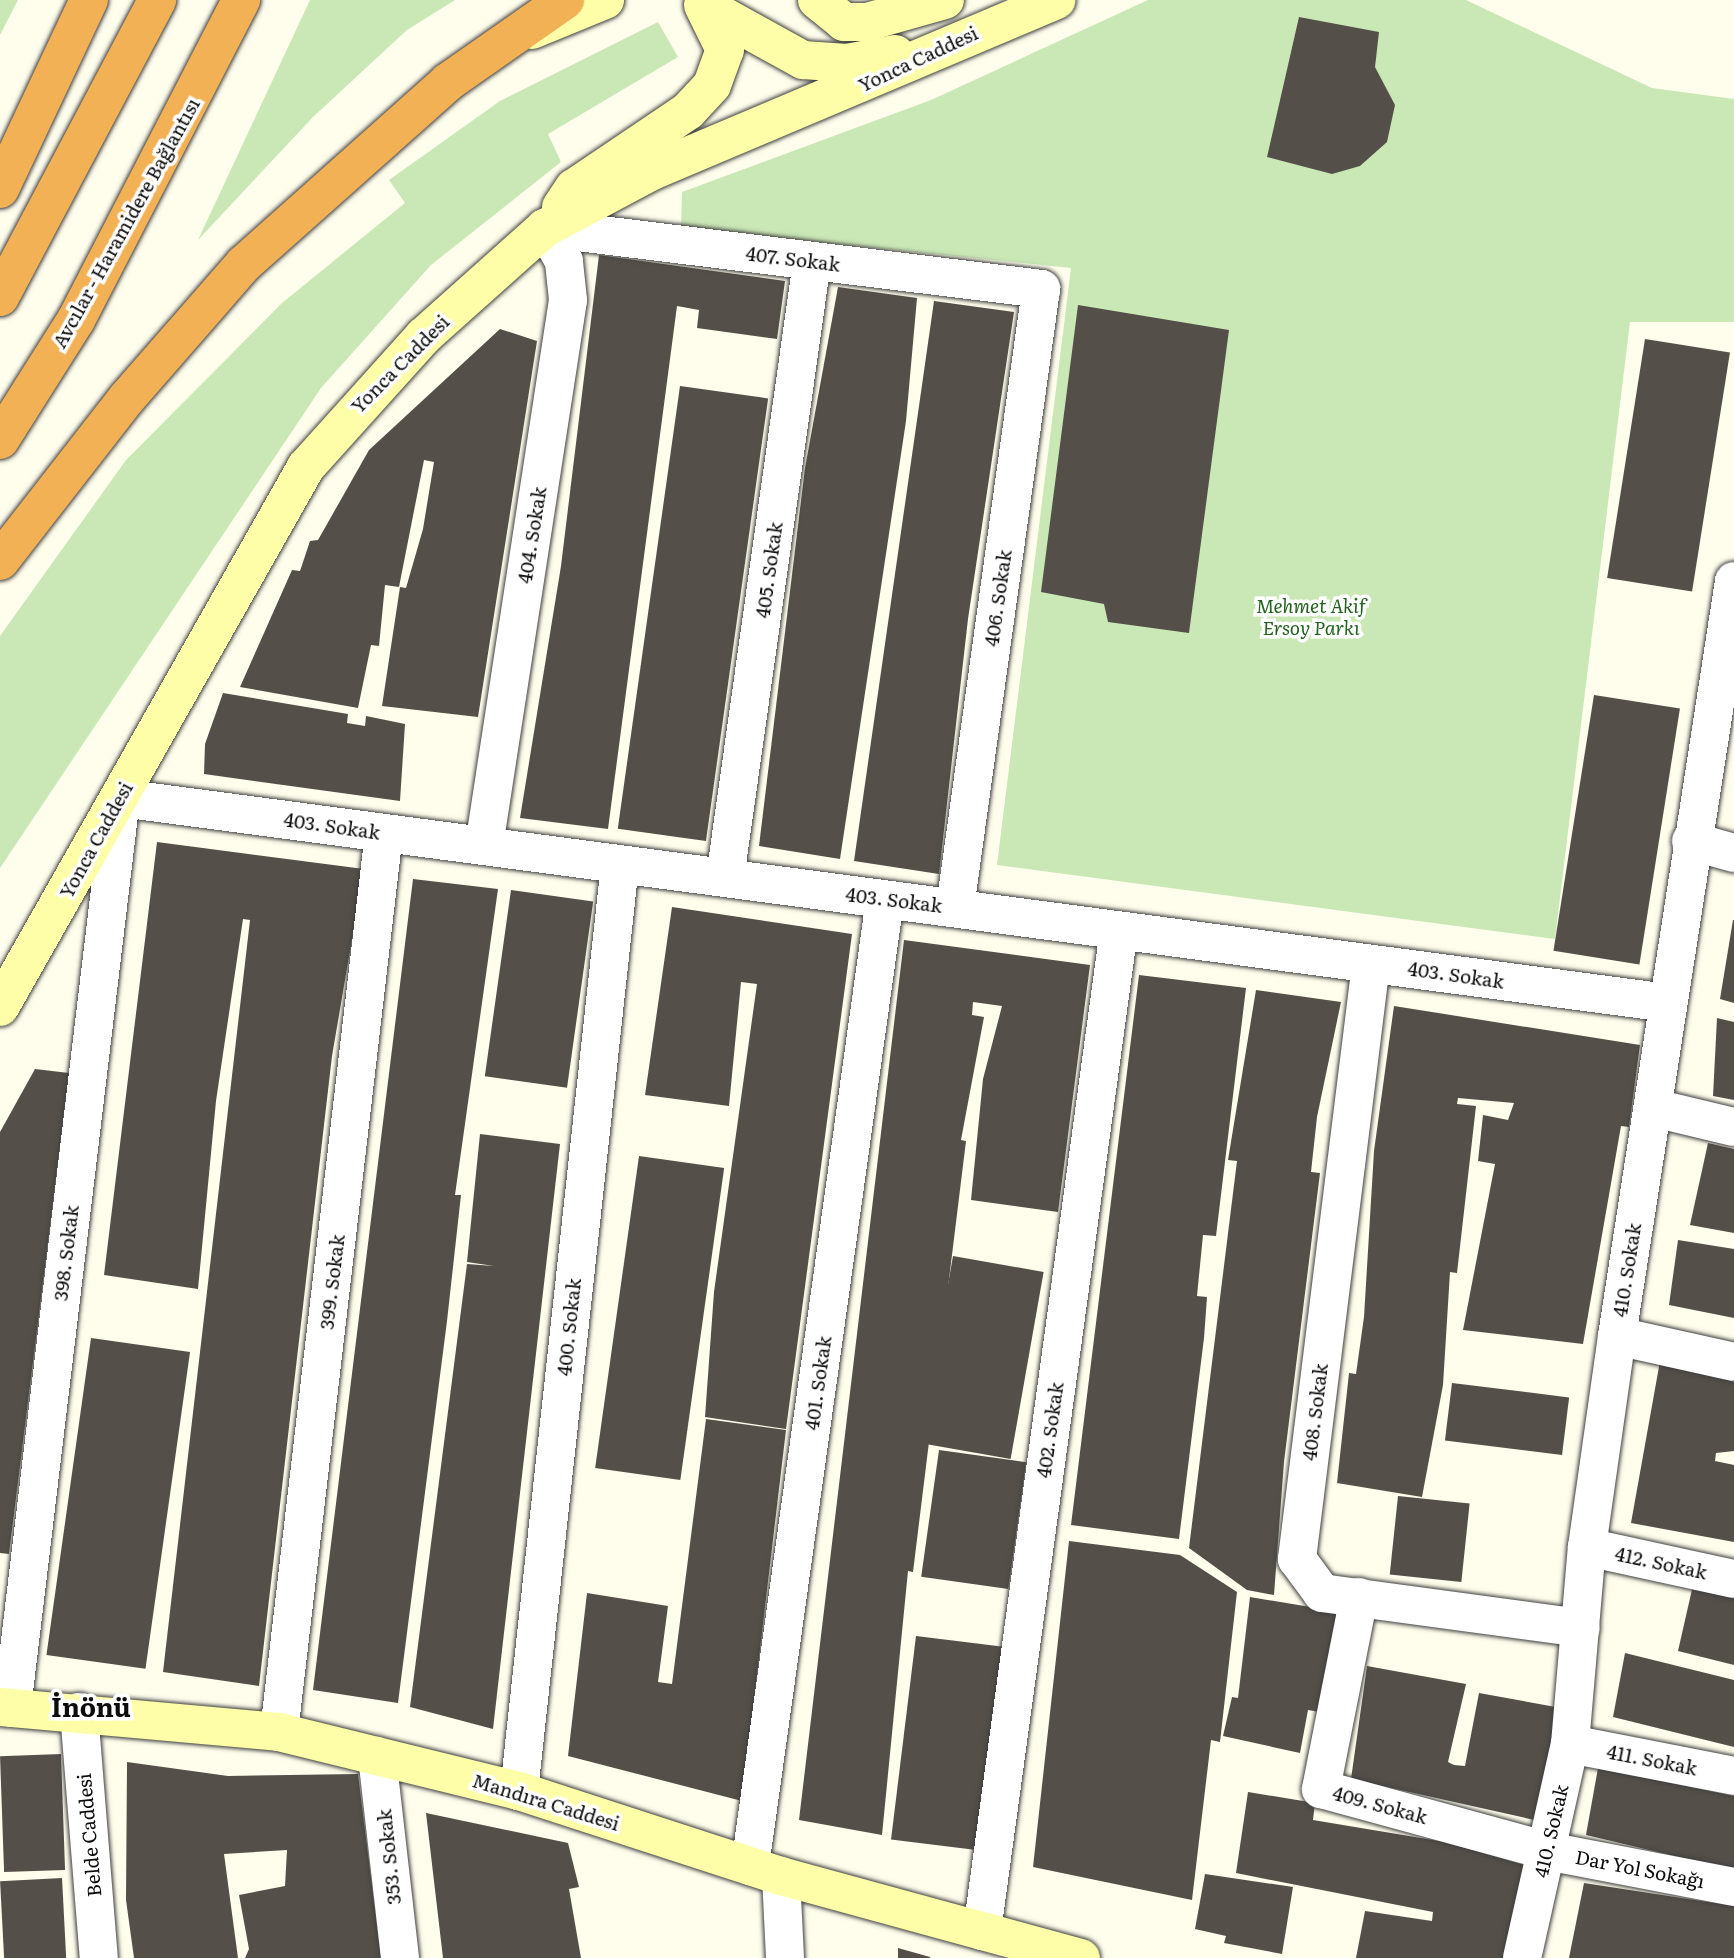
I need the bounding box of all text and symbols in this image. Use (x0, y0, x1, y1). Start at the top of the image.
street label: Yonca Caddesi (855, 21, 981, 97)
street label: Avcılar - Haramidere Bağlantısı (48, 94, 204, 352)
street label: 407. Sokak (745, 242, 841, 276)
street label: Yonca Caddesi (346, 310, 454, 418)
street label: 404. Sokak (513, 485, 551, 585)
street label: 405. Sokak (751, 520, 787, 620)
street label: 406. Sokak (980, 548, 1016, 648)
park label: Mehmet Akif Ersoy Parkı (1256, 595, 1366, 639)
street label: Yonca Caddesi (55, 778, 137, 902)
street label: 403. Sokak (282, 808, 382, 844)
street label: 403. Sokak (844, 883, 944, 917)
street label: 403. Sokak (1406, 957, 1506, 993)
street label: 398. Sokak (49, 1204, 83, 1302)
street label: 410. Sokak (1608, 1221, 1646, 1319)
street label: 399. Sokak (315, 1233, 349, 1331)
street label: 400. Sokak (553, 1277, 585, 1377)
street label: 401. Sokak (800, 1334, 836, 1432)
street label: 408. Sokak (1298, 1362, 1332, 1462)
street label: 402. Sokak (1032, 1381, 1068, 1479)
street label: 412. Sokak (1613, 1542, 1709, 1584)
district label: İnönü (51, 1690, 131, 1722)
street label: 411. Sokak (1605, 1740, 1699, 1780)
street label: Mandıra Caddesi (470, 1769, 622, 1835)
street label: Belde Caddesi (72, 1772, 106, 1898)
street label: 409. Sokak (1330, 1781, 1430, 1829)
street label: 410. Sokak (1529, 1782, 1573, 1880)
street label: 353. Sokak (373, 1808, 405, 1906)
street label: Dar Yol Sokağı (1573, 1845, 1707, 1893)

